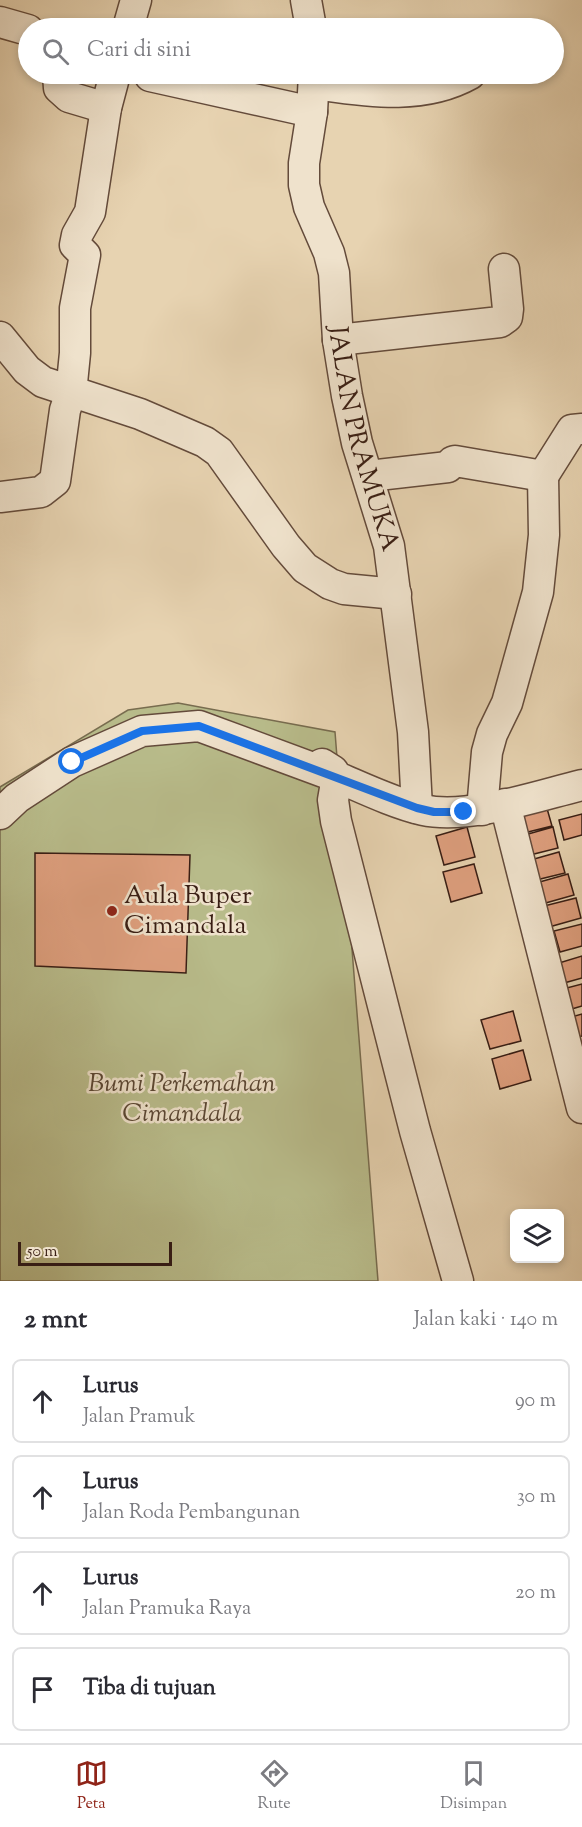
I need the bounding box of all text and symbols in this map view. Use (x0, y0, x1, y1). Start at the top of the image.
search box (18, 18, 564, 84)
icon: search (39, 35, 72, 68)
text: Cari di sini (87, 35, 191, 67)
street label: JALAN PRAMUKA (319, 323, 408, 556)
route start (58, 748, 84, 774)
route end (450, 798, 476, 824)
place label: Aula Buper Cimandala (124, 878, 252, 945)
marker: Aula Buper Cimandala (105, 904, 119, 918)
park label: Bumi Perkemahan Cimandala (88, 1066, 276, 1133)
map controls (510, 1209, 564, 1263)
button: layers (510, 1209, 564, 1263)
scale bar (18, 1239, 172, 1266)
text: 50 m (27, 1241, 58, 1264)
text: 2 mnt (24, 1302, 87, 1339)
text: Jalan kaki · 140 m (414, 1306, 558, 1335)
text: Lurus (83, 1371, 139, 1403)
icon: ahead (26, 1385, 59, 1418)
text: 90 m (515, 1387, 556, 1416)
text: Jalan Pramuk (83, 1403, 195, 1432)
text: Lurus (83, 1467, 139, 1499)
icon: ahead (26, 1481, 59, 1514)
text: 30 m (517, 1483, 556, 1512)
text: Jalan Roda Pembangunan (83, 1499, 300, 1528)
text: Lurus (83, 1563, 139, 1595)
icon: ahead (26, 1577, 59, 1610)
text: 20 m (515, 1579, 556, 1608)
text: Jalan Pramuka Raya (83, 1595, 251, 1624)
icon: arrive (26, 1673, 59, 1706)
text: Tiba di tujuan (83, 1673, 216, 1705)
tab: Peta (75, 1757, 108, 1816)
tab: Rute (257, 1757, 291, 1816)
tab: Disimpan (440, 1757, 507, 1816)

